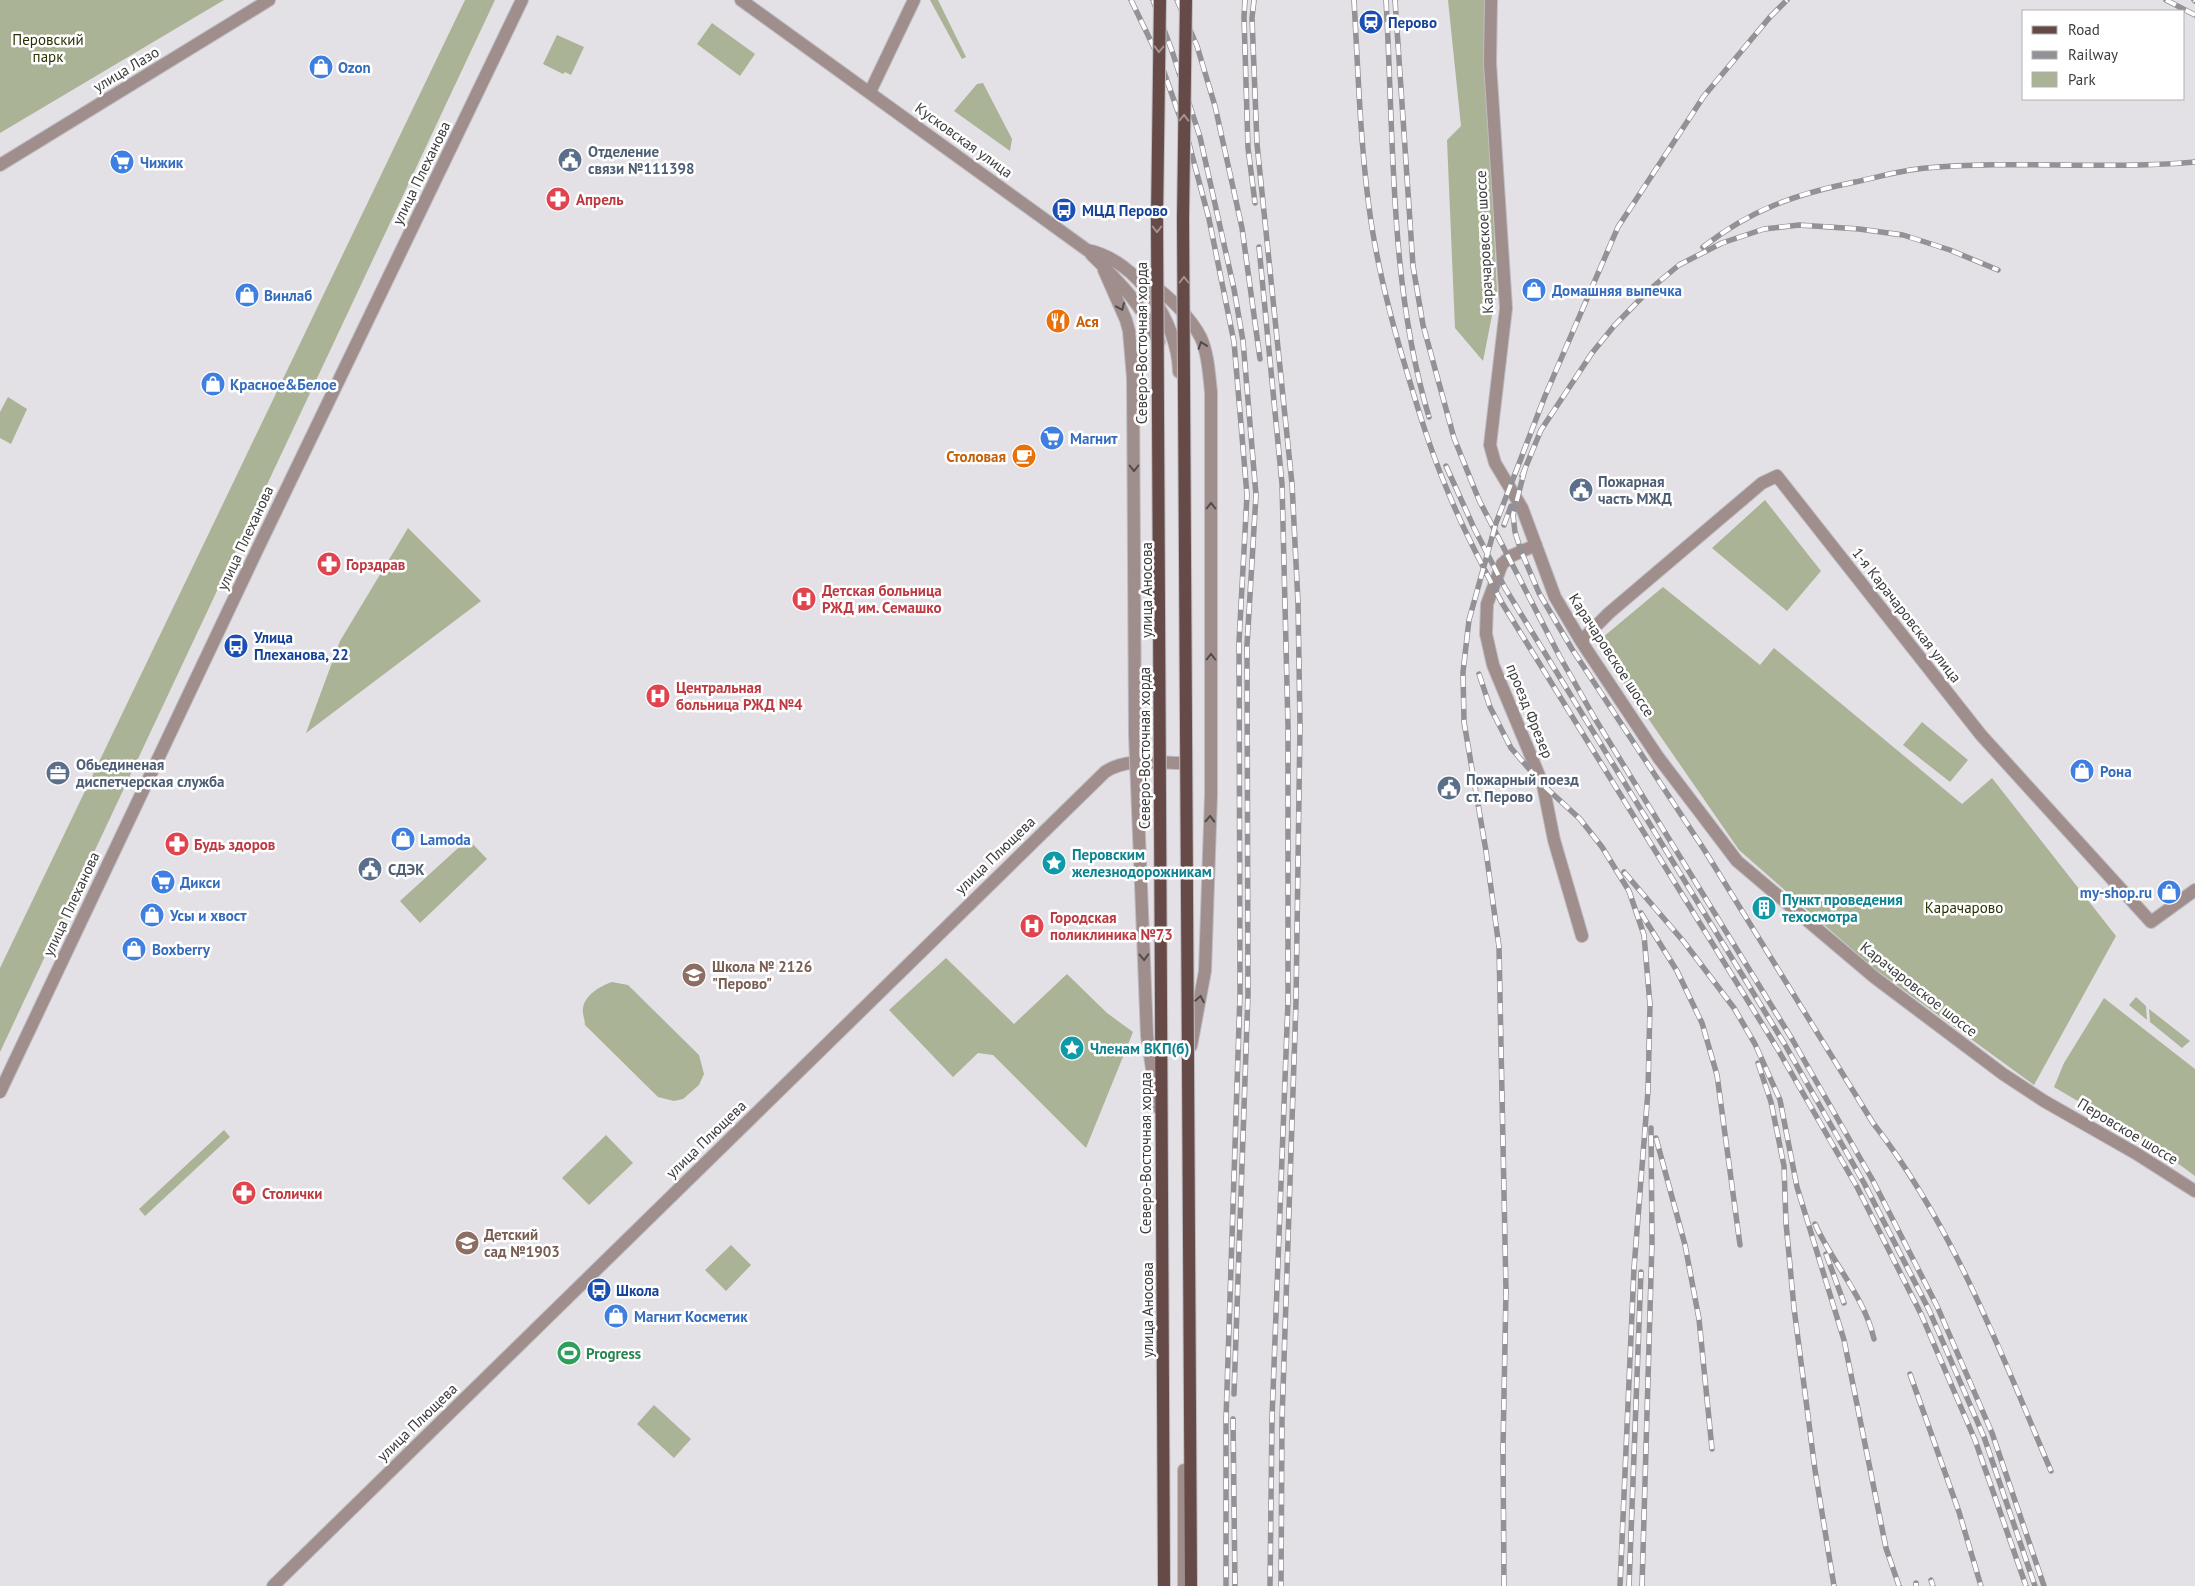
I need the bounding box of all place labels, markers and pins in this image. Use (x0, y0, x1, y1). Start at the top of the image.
station icon: Перово (1358, 9, 1384, 35)
place label: Перово (1388, 13, 1437, 32)
shop icon: Ozon (308, 54, 334, 80)
place label: Ozon (338, 58, 371, 77)
place label: Отделение связи №111398 (588, 142, 695, 178)
public building icon: Отделение связи №111398 (557, 147, 583, 173)
supermarket icon: Чижик (109, 149, 135, 175)
place label: Чижик (140, 153, 184, 172)
pharmacy icon: Апрель (545, 186, 571, 212)
place label: Апрель (576, 190, 624, 209)
bus stop icon: МЦД Перово (1051, 197, 1077, 223)
place label: МЦД Перово (1082, 201, 1168, 220)
shop icon: Домашняя выпечка (1521, 277, 1547, 303)
place label: Домашняя выпечка (1552, 281, 1682, 300)
shop icon: Винлаб (234, 282, 260, 308)
place label: Винлаб (264, 286, 312, 305)
restaurant icon: Ася (1045, 308, 1071, 334)
place label: Ася (1076, 312, 1099, 331)
shop icon: Красное&Белое (200, 371, 226, 397)
place label: Красное&Белое (230, 375, 337, 394)
supermarket icon: Магнит (1039, 425, 1065, 451)
place label: Магнит (1070, 429, 1118, 448)
cafe icon: Столовая (1011, 443, 1037, 469)
place label: Столовая (946, 447, 1006, 466)
place label: Пожарная часть МЖД (1598, 472, 1673, 508)
public building icon: Пожарная часть МЖД (1568, 477, 1594, 503)
pharmacy icon: Горздрав (316, 551, 342, 577)
place label: Горздрав (346, 555, 406, 574)
place label: Детская больница РЖД им. Семашко (822, 581, 942, 617)
hospital icon: Детская больница РЖД им. Семашко (791, 586, 817, 612)
place label: Улица Плеханова, 22 (253, 628, 349, 664)
bus stop icon: Улица Плеханова, 22 (223, 633, 249, 659)
place label: Центральная больница РЖД №4 (676, 678, 803, 714)
hospital icon: Центральная больница РЖД №4 (645, 683, 671, 709)
place label: Обьединеная диспетчерская служба (75, 755, 225, 791)
shop icon: Рона (2069, 758, 2095, 784)
office icon: Обьединеная диспетчерская служба (45, 760, 71, 786)
place label: Рона (2100, 762, 2132, 781)
place label: Пожарный поезд ст. Перово (1466, 770, 1579, 806)
public building icon: Пожарный поезд ст. Перово (1436, 775, 1462, 801)
shop icon: Lamoda (390, 826, 416, 852)
place label: Lamoda (420, 830, 471, 849)
pharmacy icon: Будь здоров (164, 831, 190, 857)
place label: Будь здоров (194, 835, 276, 854)
place label: Перовским железнодорожникам (1071, 845, 1212, 881)
place icon: Перовским железнодорожникам (1041, 850, 1067, 876)
public building icon: СДЭК (357, 856, 383, 882)
place label: СДЭК (388, 860, 425, 879)
supermarket icon: Дикси (150, 869, 176, 895)
place label: Дикси (180, 873, 220, 892)
shop icon: my-shop.ru (2156, 879, 2182, 905)
place label: my-shop.ru (2080, 883, 2152, 902)
place label: Пункт проведения техосмотра (1782, 890, 1903, 926)
building icon: Пункт проведения техосмотра (1751, 895, 1777, 921)
shop icon: Усы и хвост (139, 902, 165, 928)
place label: Усы и хвост (169, 906, 247, 925)
place label: Городская поликлиника №73 (1050, 908, 1173, 944)
hospital icon: Городская поликлиника №73 (1019, 913, 1045, 939)
shop icon: Boxberry (121, 936, 147, 962)
place label: Boxberry (152, 940, 211, 959)
place label: Школа № 2126 "Перово" (712, 957, 812, 993)
school or university icon: Школа № 2126 "Перово" (681, 962, 707, 988)
place icon: Членам ВКП(б) (1059, 1035, 1085, 1061)
place label: Членам ВКП(б) (1090, 1039, 1189, 1058)
pharmacy icon: Столички (231, 1180, 257, 1206)
place label: Столички (262, 1184, 323, 1203)
place label: Детский сад №1903 (484, 1225, 560, 1261)
school or university icon: Детский сад №1903 (454, 1230, 480, 1256)
bus stop icon: Школа (586, 1277, 612, 1303)
place label: Школа (616, 1281, 659, 1300)
shop icon: Магнит Косметик (603, 1303, 629, 1329)
place label: Магнит Косметик (634, 1307, 748, 1326)
sports icon: Progress (556, 1340, 582, 1366)
place label: Progress (586, 1344, 641, 1363)

